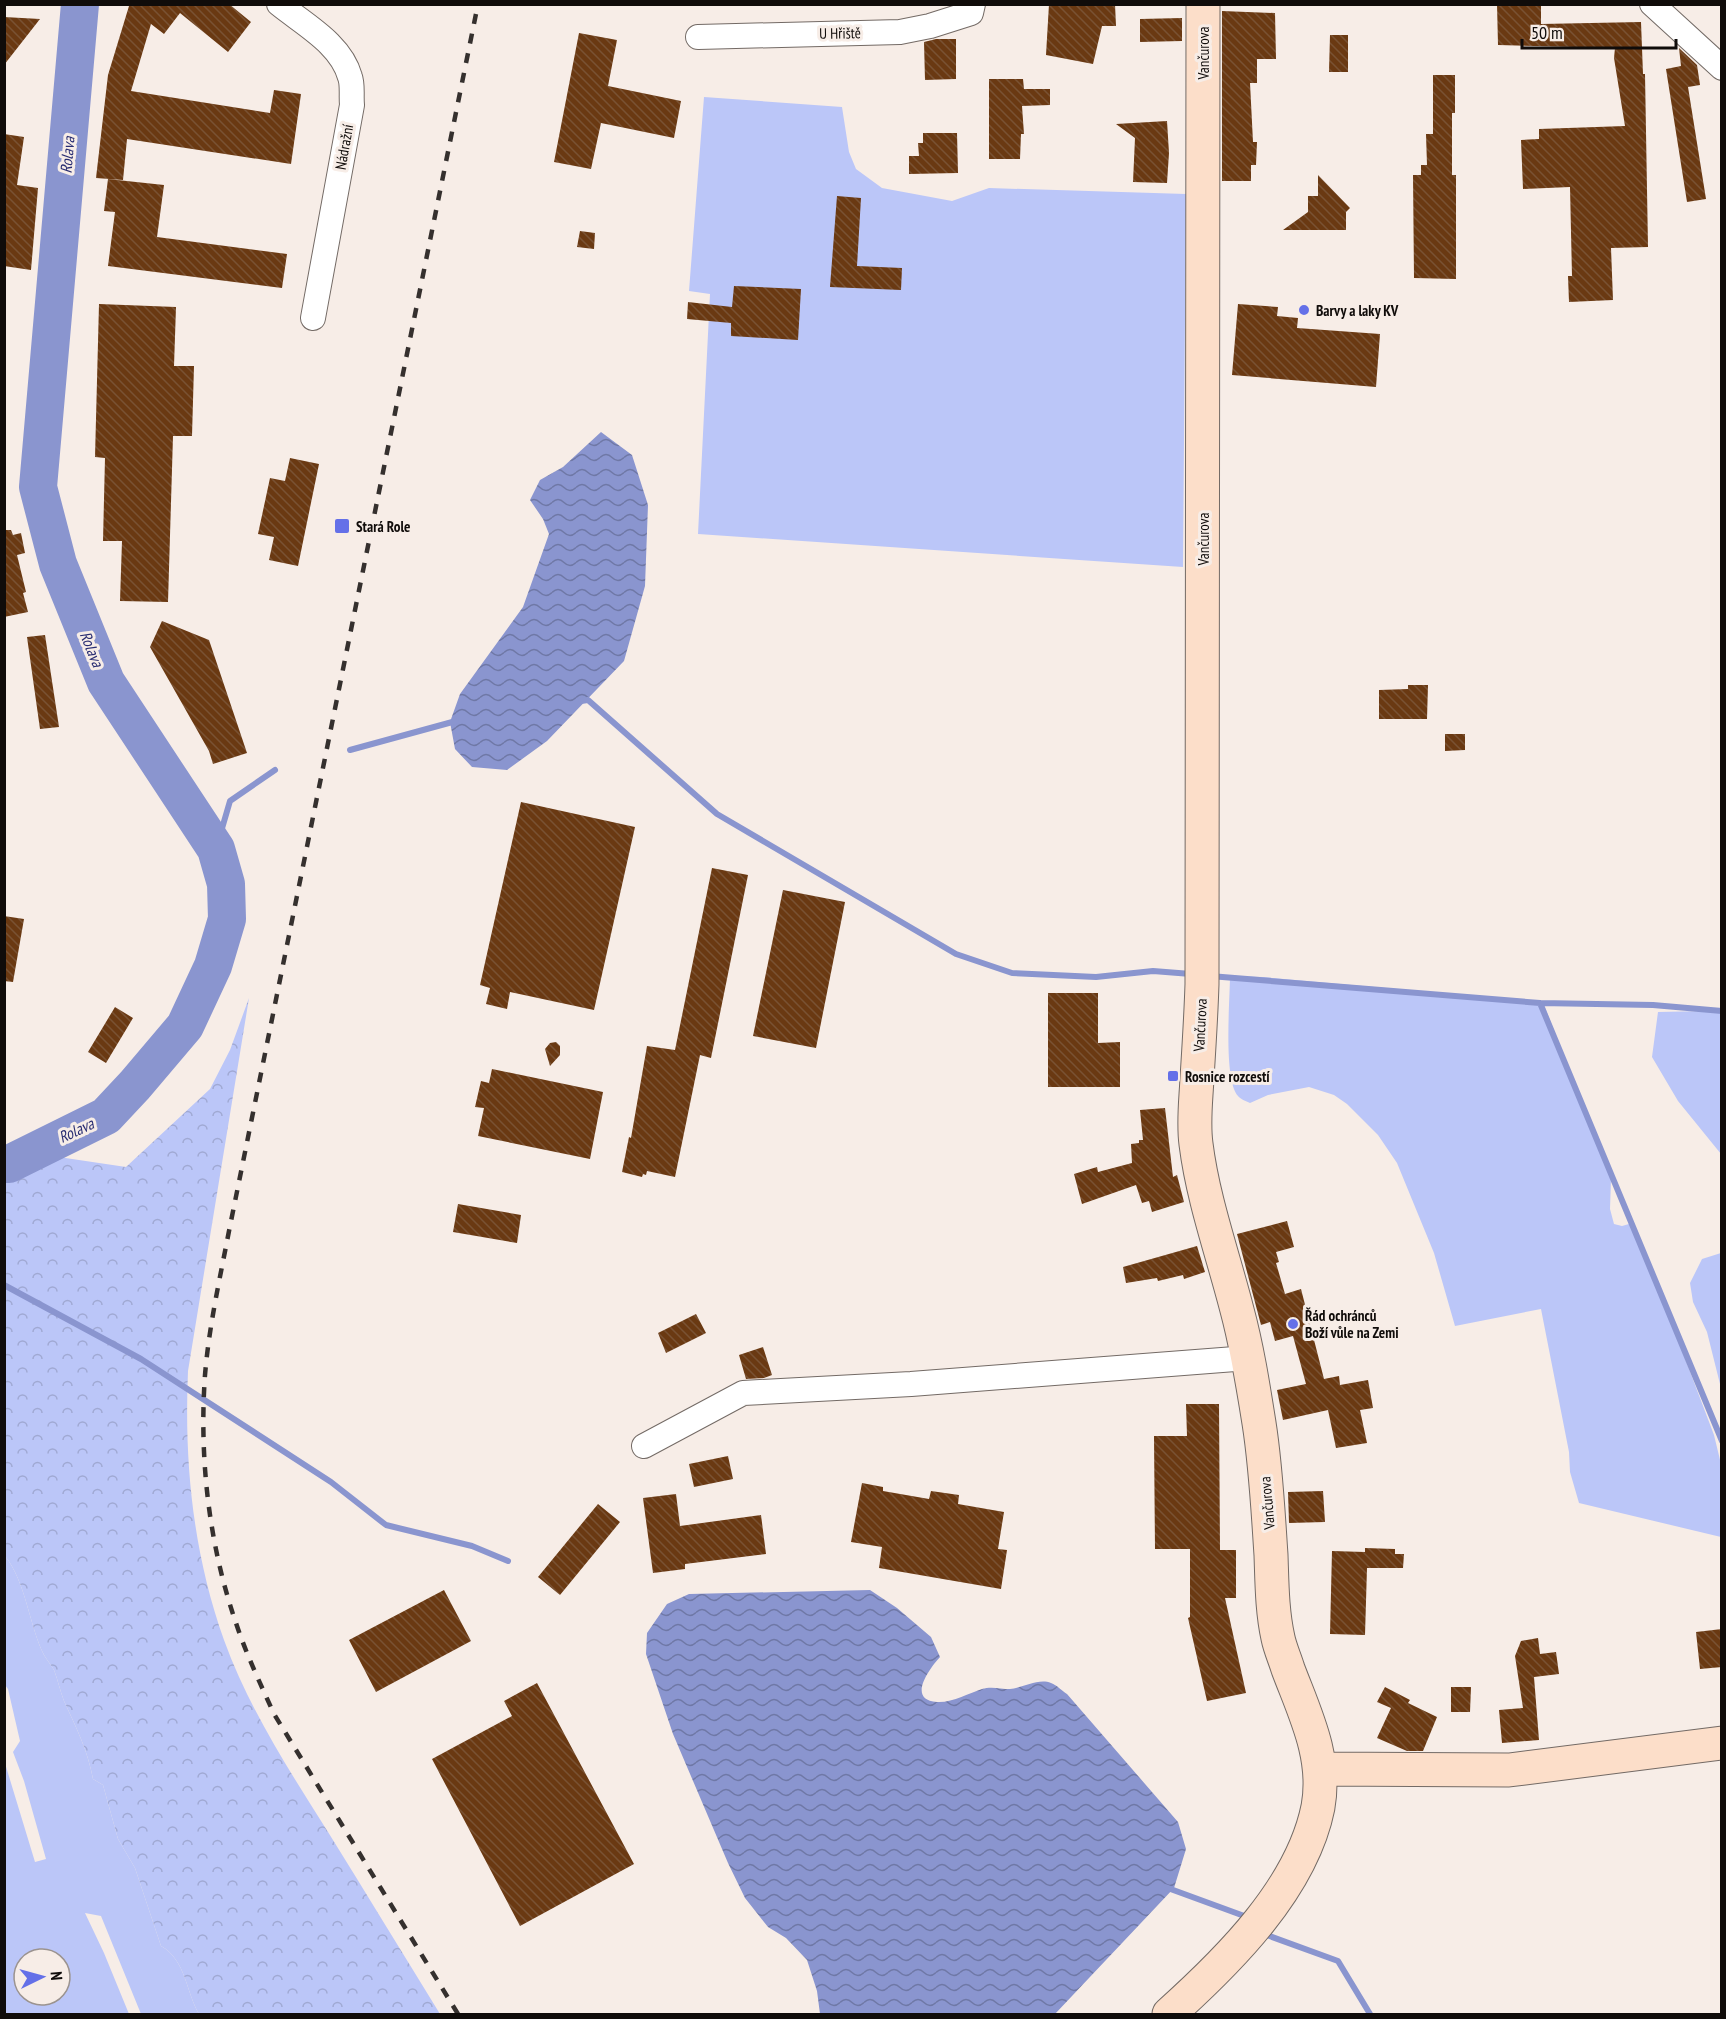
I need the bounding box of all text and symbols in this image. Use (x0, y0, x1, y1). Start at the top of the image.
scale bar (1522, 12, 1676, 50)
text: 50 m (1531, 21, 1563, 44)
street label: U Hřiště (819, 23, 861, 43)
street label: Vančurova (1194, 26, 1213, 81)
street label: Nádražní (331, 122, 357, 171)
water label: Rolava (55, 134, 79, 174)
place label: Barvy a laky KV (1316, 301, 1399, 320)
marker: Barvy a laky KV (1297, 303, 1311, 317)
street label: Vančurova (1194, 512, 1213, 567)
marker: Stará Role (333, 517, 351, 535)
place label: Stará Role (356, 517, 411, 536)
water label: Rolava (76, 628, 109, 671)
street label: Vančurova (1189, 998, 1211, 1053)
place label: Rosnice rozcestí (1185, 1067, 1270, 1086)
marker: Rosnice rozcestí (1166, 1069, 1180, 1083)
water label: Rolava (55, 1113, 98, 1147)
place label: Řád ochránců Boží vůle na Zemi (1305, 1306, 1399, 1342)
marker: Řád ochránců Boží vůle na Zemi (1286, 1317, 1300, 1331)
street label: Vančurova (1255, 1476, 1279, 1531)
north arrow (12, 1947, 72, 2007)
text: N (47, 1971, 67, 1981)

